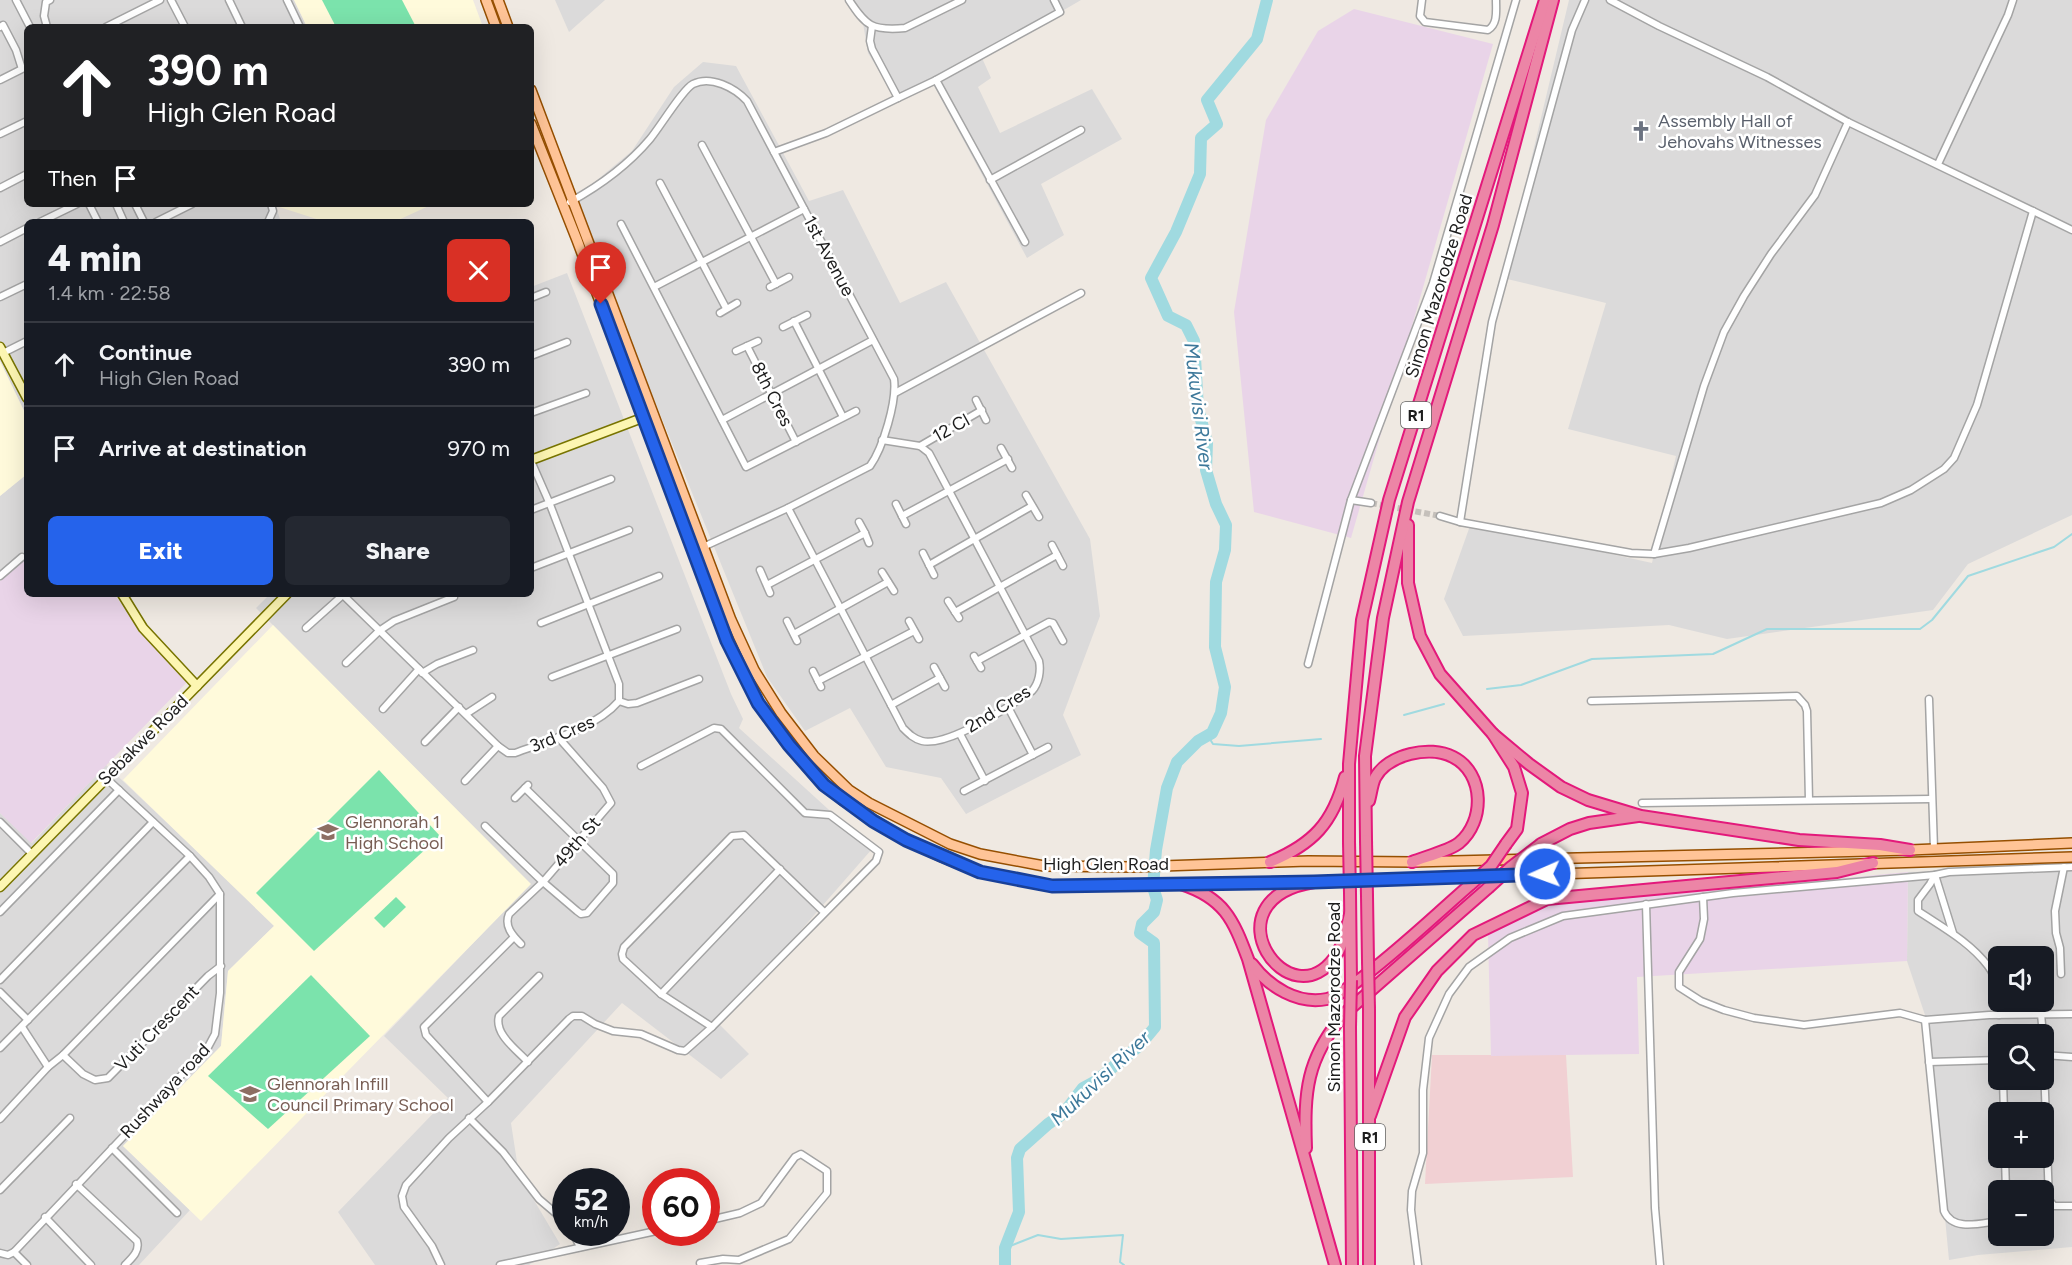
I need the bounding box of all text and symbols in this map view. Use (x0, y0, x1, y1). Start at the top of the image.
text: 390 m (147, 45, 269, 96)
icon: ahead (48, 48, 126, 126)
text: High Glen Road (147, 96, 336, 129)
place label: Assembly Hall of Jehovahs Witnesses (1658, 110, 1822, 153)
church icon: Assembly Hall of Jehovahs Witnesses (1629, 119, 1653, 143)
icon: arrive (109, 162, 142, 195)
text: Then (48, 165, 97, 192)
street label: Simon Mazorodze Road (1401, 192, 1477, 380)
street label: 1st Avenue (799, 212, 859, 300)
text: 4 min (48, 237, 142, 280)
button: close (447, 239, 510, 302)
pin (575, 242, 626, 304)
icon: arrive (584, 251, 617, 284)
text: 1.4 km · 22:58 (48, 281, 171, 305)
text: Continue (99, 339, 192, 366)
water label: Mukuvisi River (1179, 341, 1219, 472)
icon: ahead (48, 348, 81, 381)
text: 390 m (447, 351, 510, 378)
street label: 8th Cres (746, 358, 798, 430)
text: High Glen Road (99, 366, 239, 390)
road number: R1 (1401, 402, 1431, 428)
street label: 12 Cl (929, 409, 973, 447)
icon: arrive (48, 432, 81, 465)
text: Arrive at destination (99, 435, 307, 462)
text: 970 m (447, 435, 510, 462)
button: Exit (48, 516, 273, 585)
button: Share (285, 516, 510, 585)
street label: 2nd Cres (961, 680, 1035, 738)
street label: Sebakwe Road (93, 690, 193, 790)
street label: 3rd Cres (526, 711, 598, 757)
place label: Glennorah 1 High School (345, 811, 443, 854)
street label: 49th St (549, 812, 605, 872)
school or university icon: Glennorah 1 High School (316, 820, 340, 844)
position arrow (1513, 842, 1577, 906)
street label: High Glen Road (1043, 853, 1169, 875)
street label: Simon Mazorodze Road (1323, 902, 1345, 1092)
map controls (1988, 946, 2054, 1246)
button: sound (1988, 946, 2054, 1012)
street label: Vuti Crescent (110, 980, 204, 1076)
button: search (1988, 1024, 2054, 1090)
water label: Mukuvisi River (1045, 1025, 1156, 1130)
street label: Rushwaya road (115, 1039, 215, 1143)
place label: Glennorah Infill Council Primary School (267, 1073, 454, 1116)
school or university icon: Glennorah Infill Council Primary School (238, 1082, 262, 1106)
button: + (1988, 1102, 2054, 1168)
road number: R1 (1355, 1124, 1385, 1150)
speed limit sign: 60 (642, 1168, 720, 1246)
button: − (1988, 1180, 2054, 1246)
text: 52 (574, 1181, 608, 1218)
text: km/h (574, 1213, 608, 1231)

